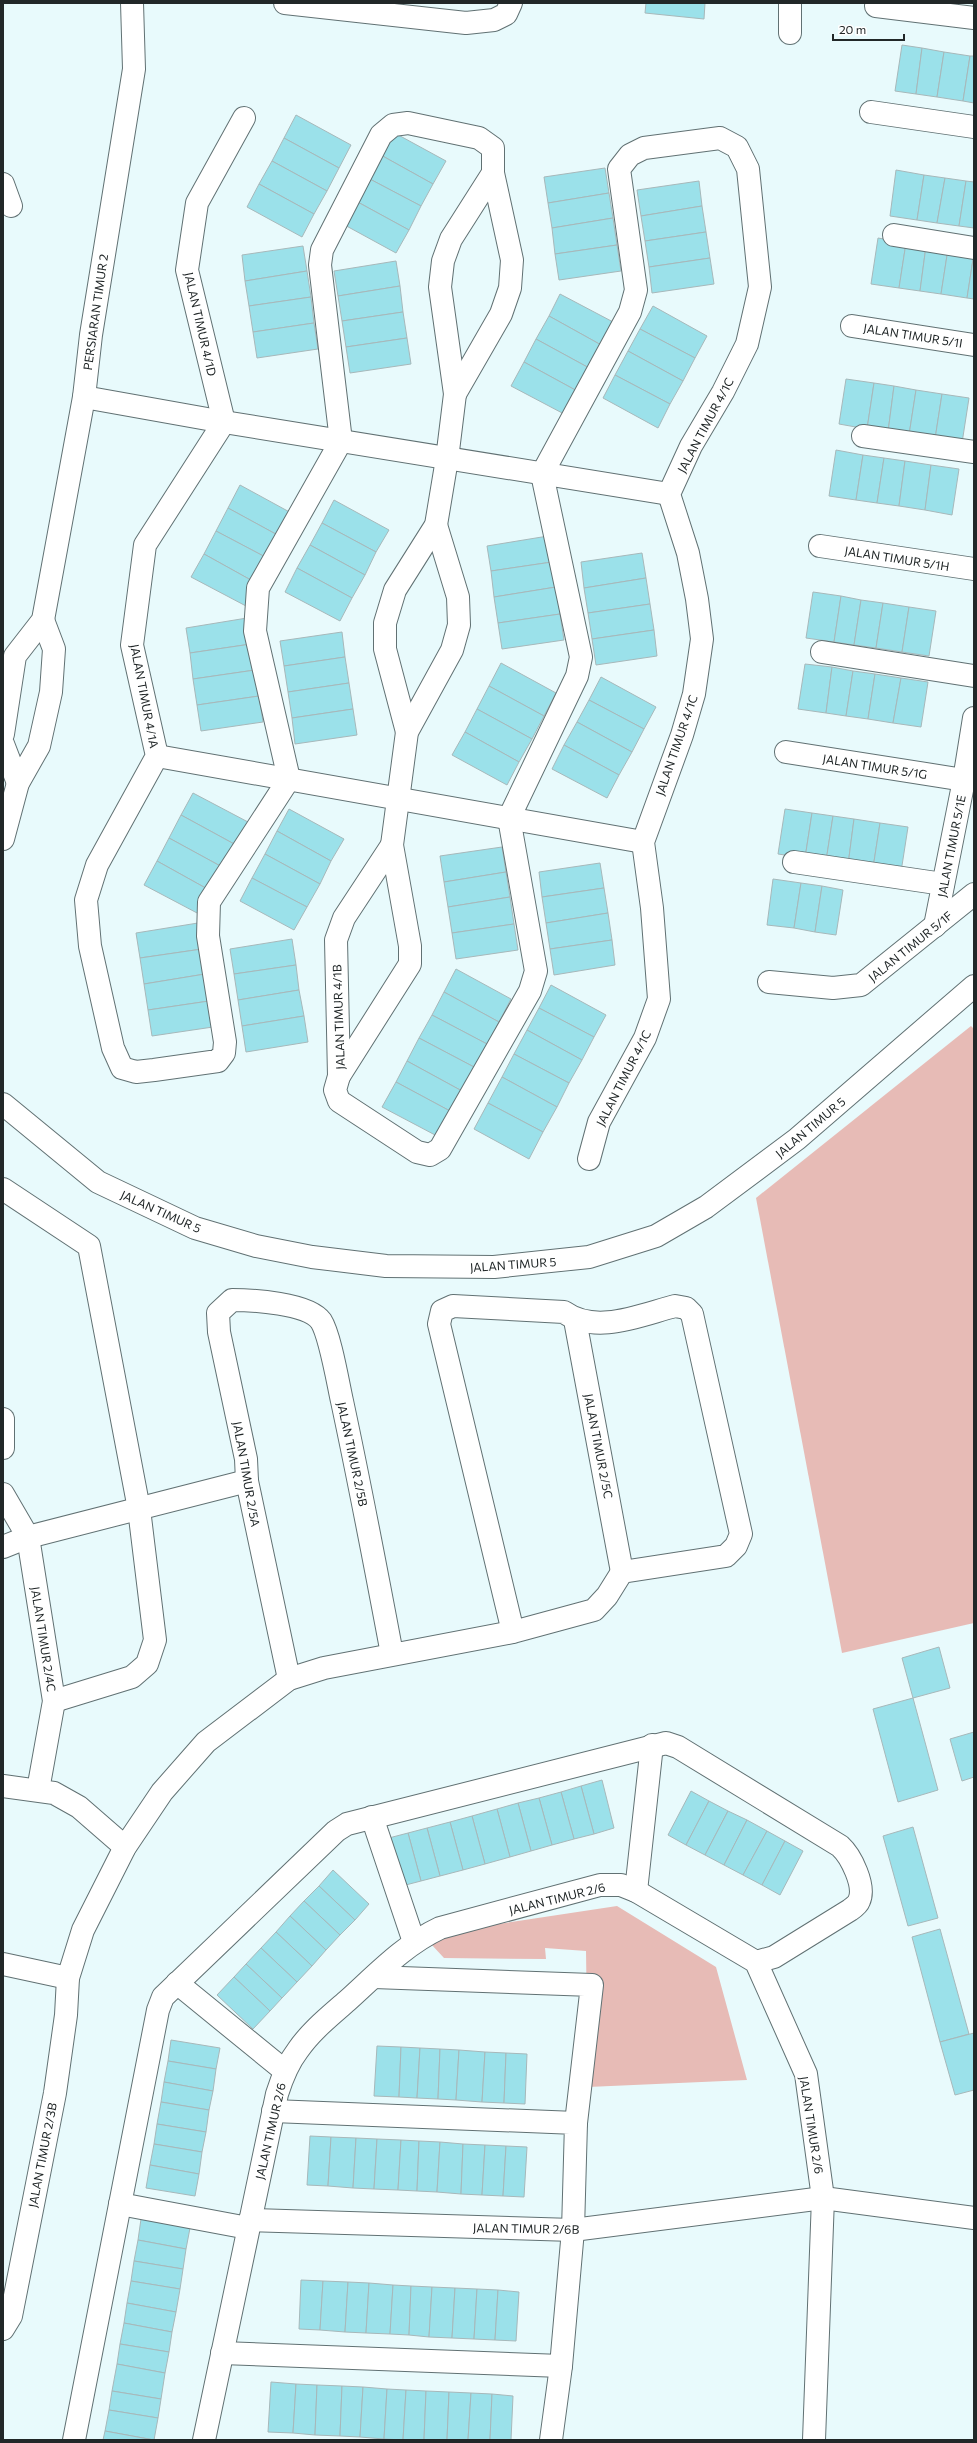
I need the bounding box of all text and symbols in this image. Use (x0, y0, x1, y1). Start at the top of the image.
scale bar (833, 16, 904, 42)
text: 20 m (839, 22, 866, 36)
street label: PERSIARAN TIMUR 2 (80, 253, 110, 371)
street label: JALAN TIMUR 4/1D (181, 271, 220, 378)
street label: JALAN TIMUR 5/1I (862, 320, 964, 351)
street label: JALAN TIMUR 4/1C (674, 375, 737, 475)
street label: JALAN TIMUR 5/1H (843, 543, 950, 574)
street label: JALAN TIMUR 4/1A (127, 643, 162, 749)
street label: JALAN TIMUR 4/1C (652, 693, 701, 798)
street label: JALAN TIMUR 5/1G (822, 751, 928, 782)
street label: JALAN TIMUR 5/1E (934, 794, 969, 899)
street label: JALAN TIMUR 5/1F (865, 908, 955, 985)
street label: JALAN TIMUR 4/1B (329, 964, 348, 1070)
street label: JALAN TIMUR 4/1C (593, 1028, 654, 1129)
street label: JALAN TIMUR 5 (772, 1094, 848, 1161)
street label: JALAN TIMUR 5 (118, 1187, 204, 1236)
street label: JALAN TIMUR 5 (469, 1254, 557, 1275)
street label: JALAN TIMUR 2/5C (581, 1392, 616, 1500)
street label: JALAN TIMUR 2/5B (334, 1400, 371, 1508)
street label: JALAN TIMUR 2/5A (230, 1420, 263, 1528)
street label: JALAN TIMUR 2/4C (28, 1585, 59, 1693)
street label: JALAN TIMUR 2/6 (507, 1879, 607, 1918)
street label: JALAN TIMUR 2/6 (796, 2075, 827, 2175)
street label: JALAN TIMUR 2/6 (252, 2081, 289, 2181)
street label: JALAN TIMUR 2/3B (25, 2101, 60, 2209)
street label: JALAN TIMUR 2/6B (473, 2220, 580, 2237)

